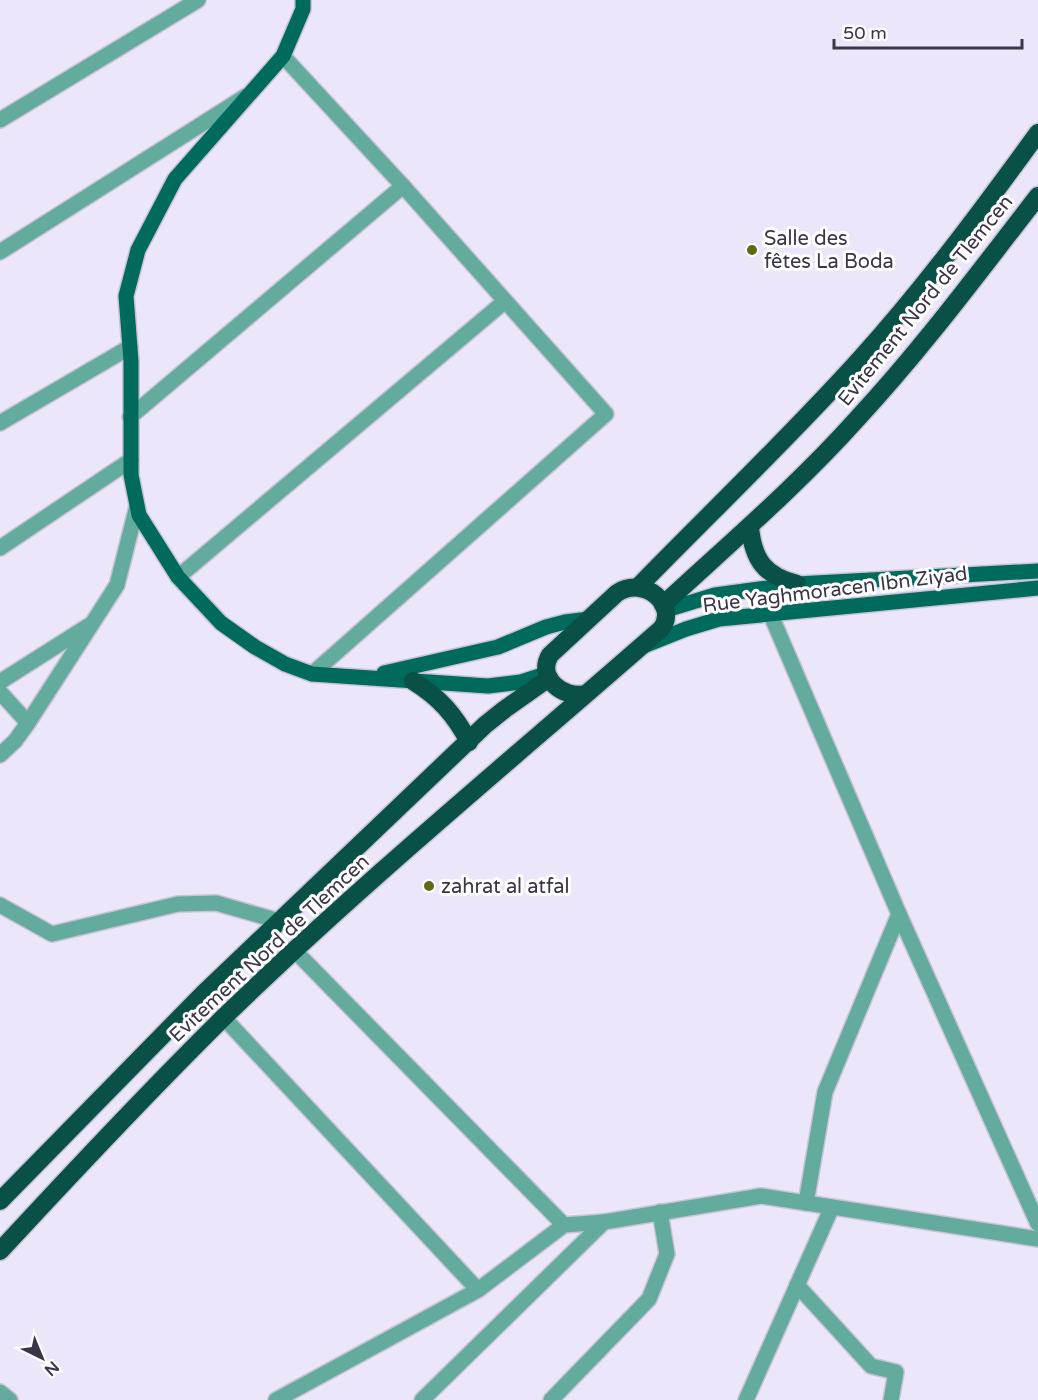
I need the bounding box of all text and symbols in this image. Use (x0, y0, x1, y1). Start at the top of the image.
scale bar (834, 12, 1022, 50)
text: 50 m (843, 22, 887, 44)
street label: Evitement Nord de Tlemcen (833, 190, 1018, 411)
place label: Salle des fêtes La Boda (764, 227, 894, 274)
marker: Salle des fêtes La Boda (745, 243, 759, 257)
street label: Rue Yaghmoracen Ibn Ziyad (701, 562, 969, 618)
street label: Evitement Nord de Tlemcen (165, 850, 375, 1048)
place label: zahrat al atfal (441, 875, 569, 899)
marker: zahrat al atfal (422, 879, 436, 893)
north arrow (12, 1328, 72, 1388)
text: N (40, 1357, 63, 1380)

